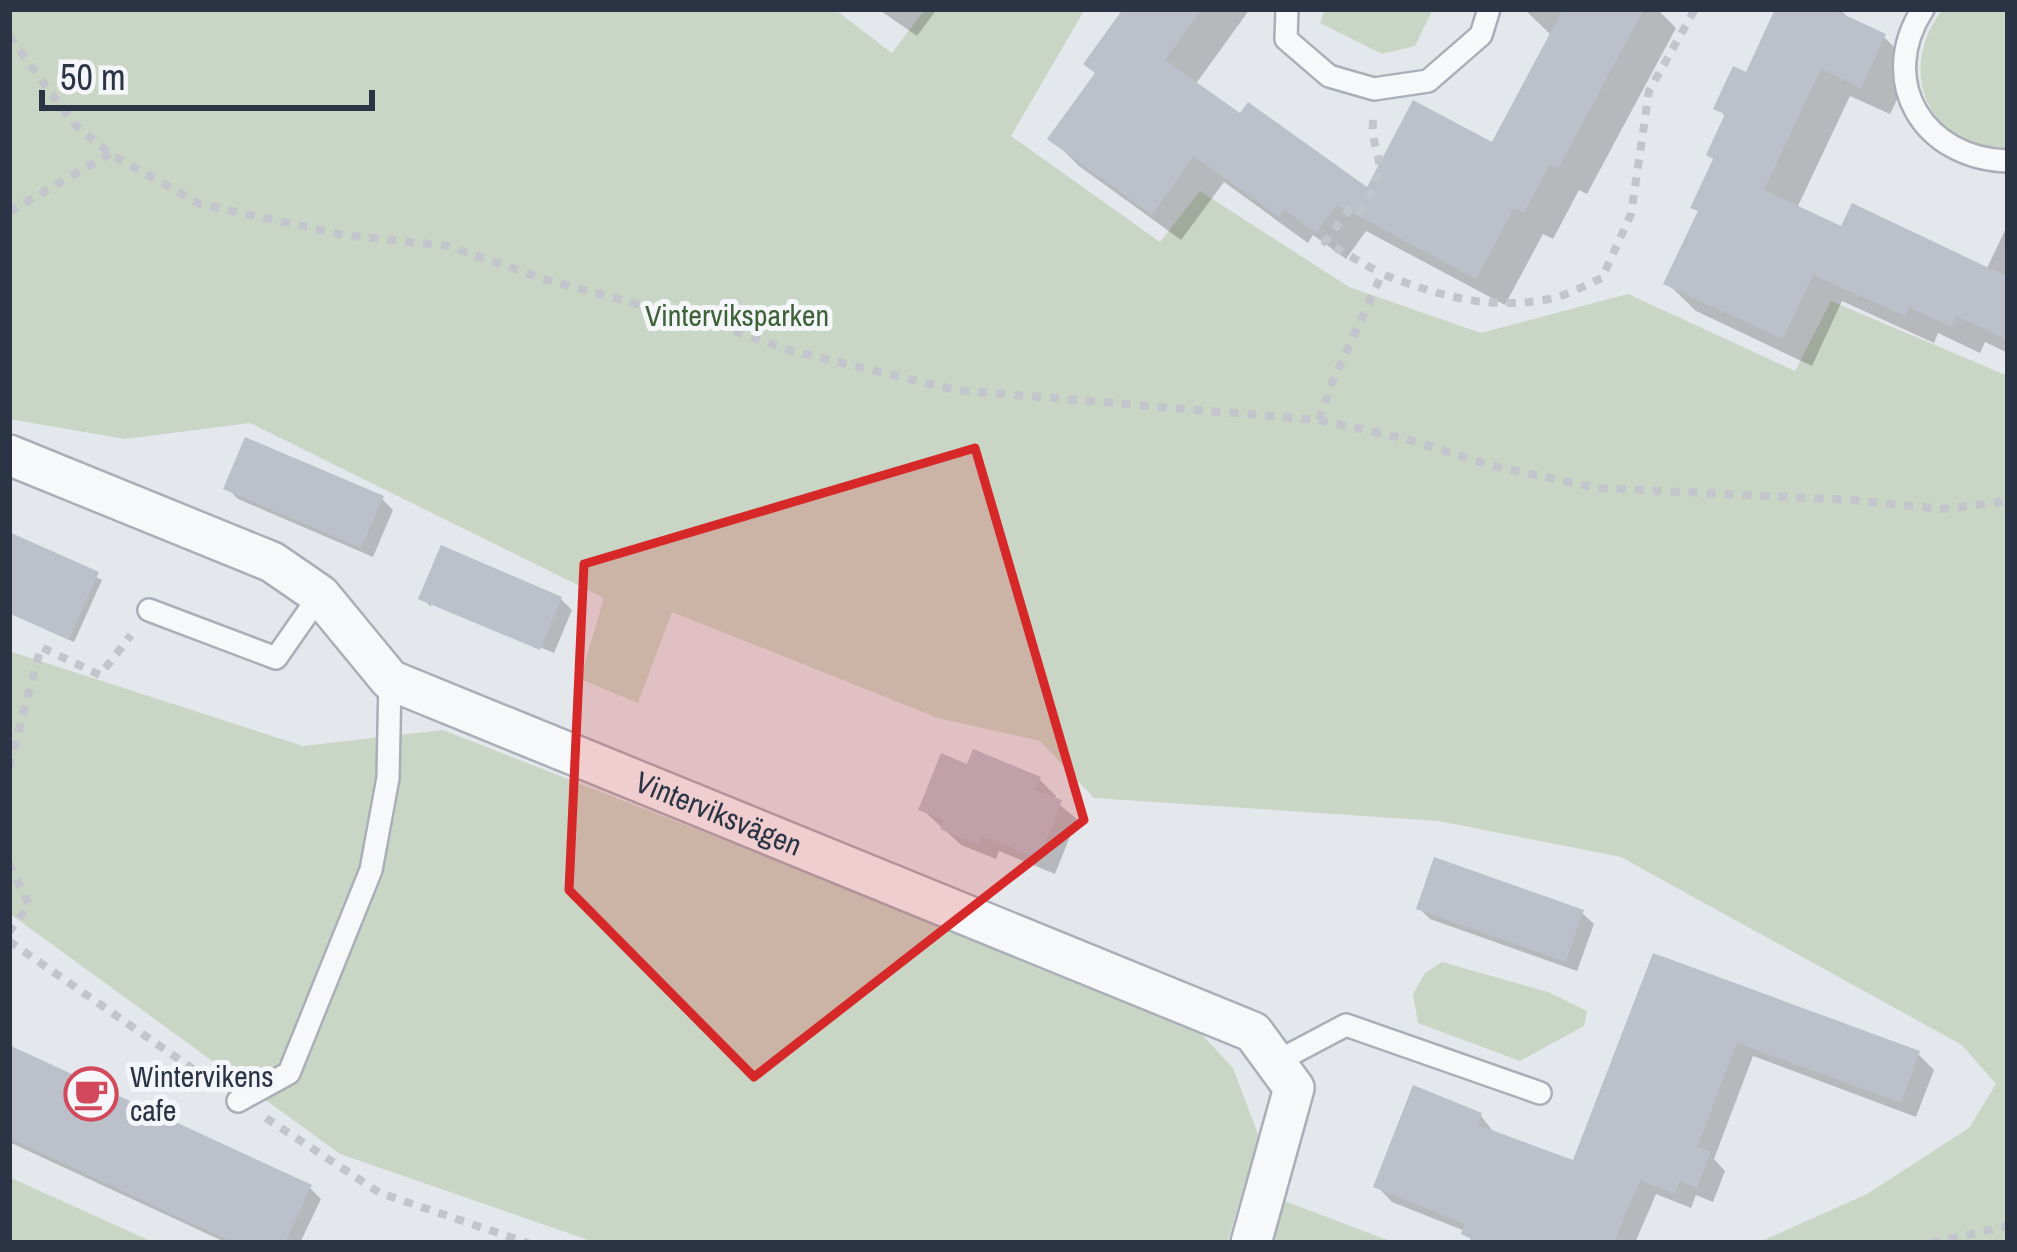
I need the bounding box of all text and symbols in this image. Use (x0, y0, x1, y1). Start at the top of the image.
scale bar (42, 36, 372, 110)
text: 50 m (60, 53, 126, 101)
park label: Vinterviksparken (645, 295, 829, 335)
street label: Vinterviksvägen (630, 761, 808, 865)
place label: Wintervikens cafe (130, 1056, 274, 1130)
cafe icon: Wintervikens cafe (63, 1066, 119, 1122)

